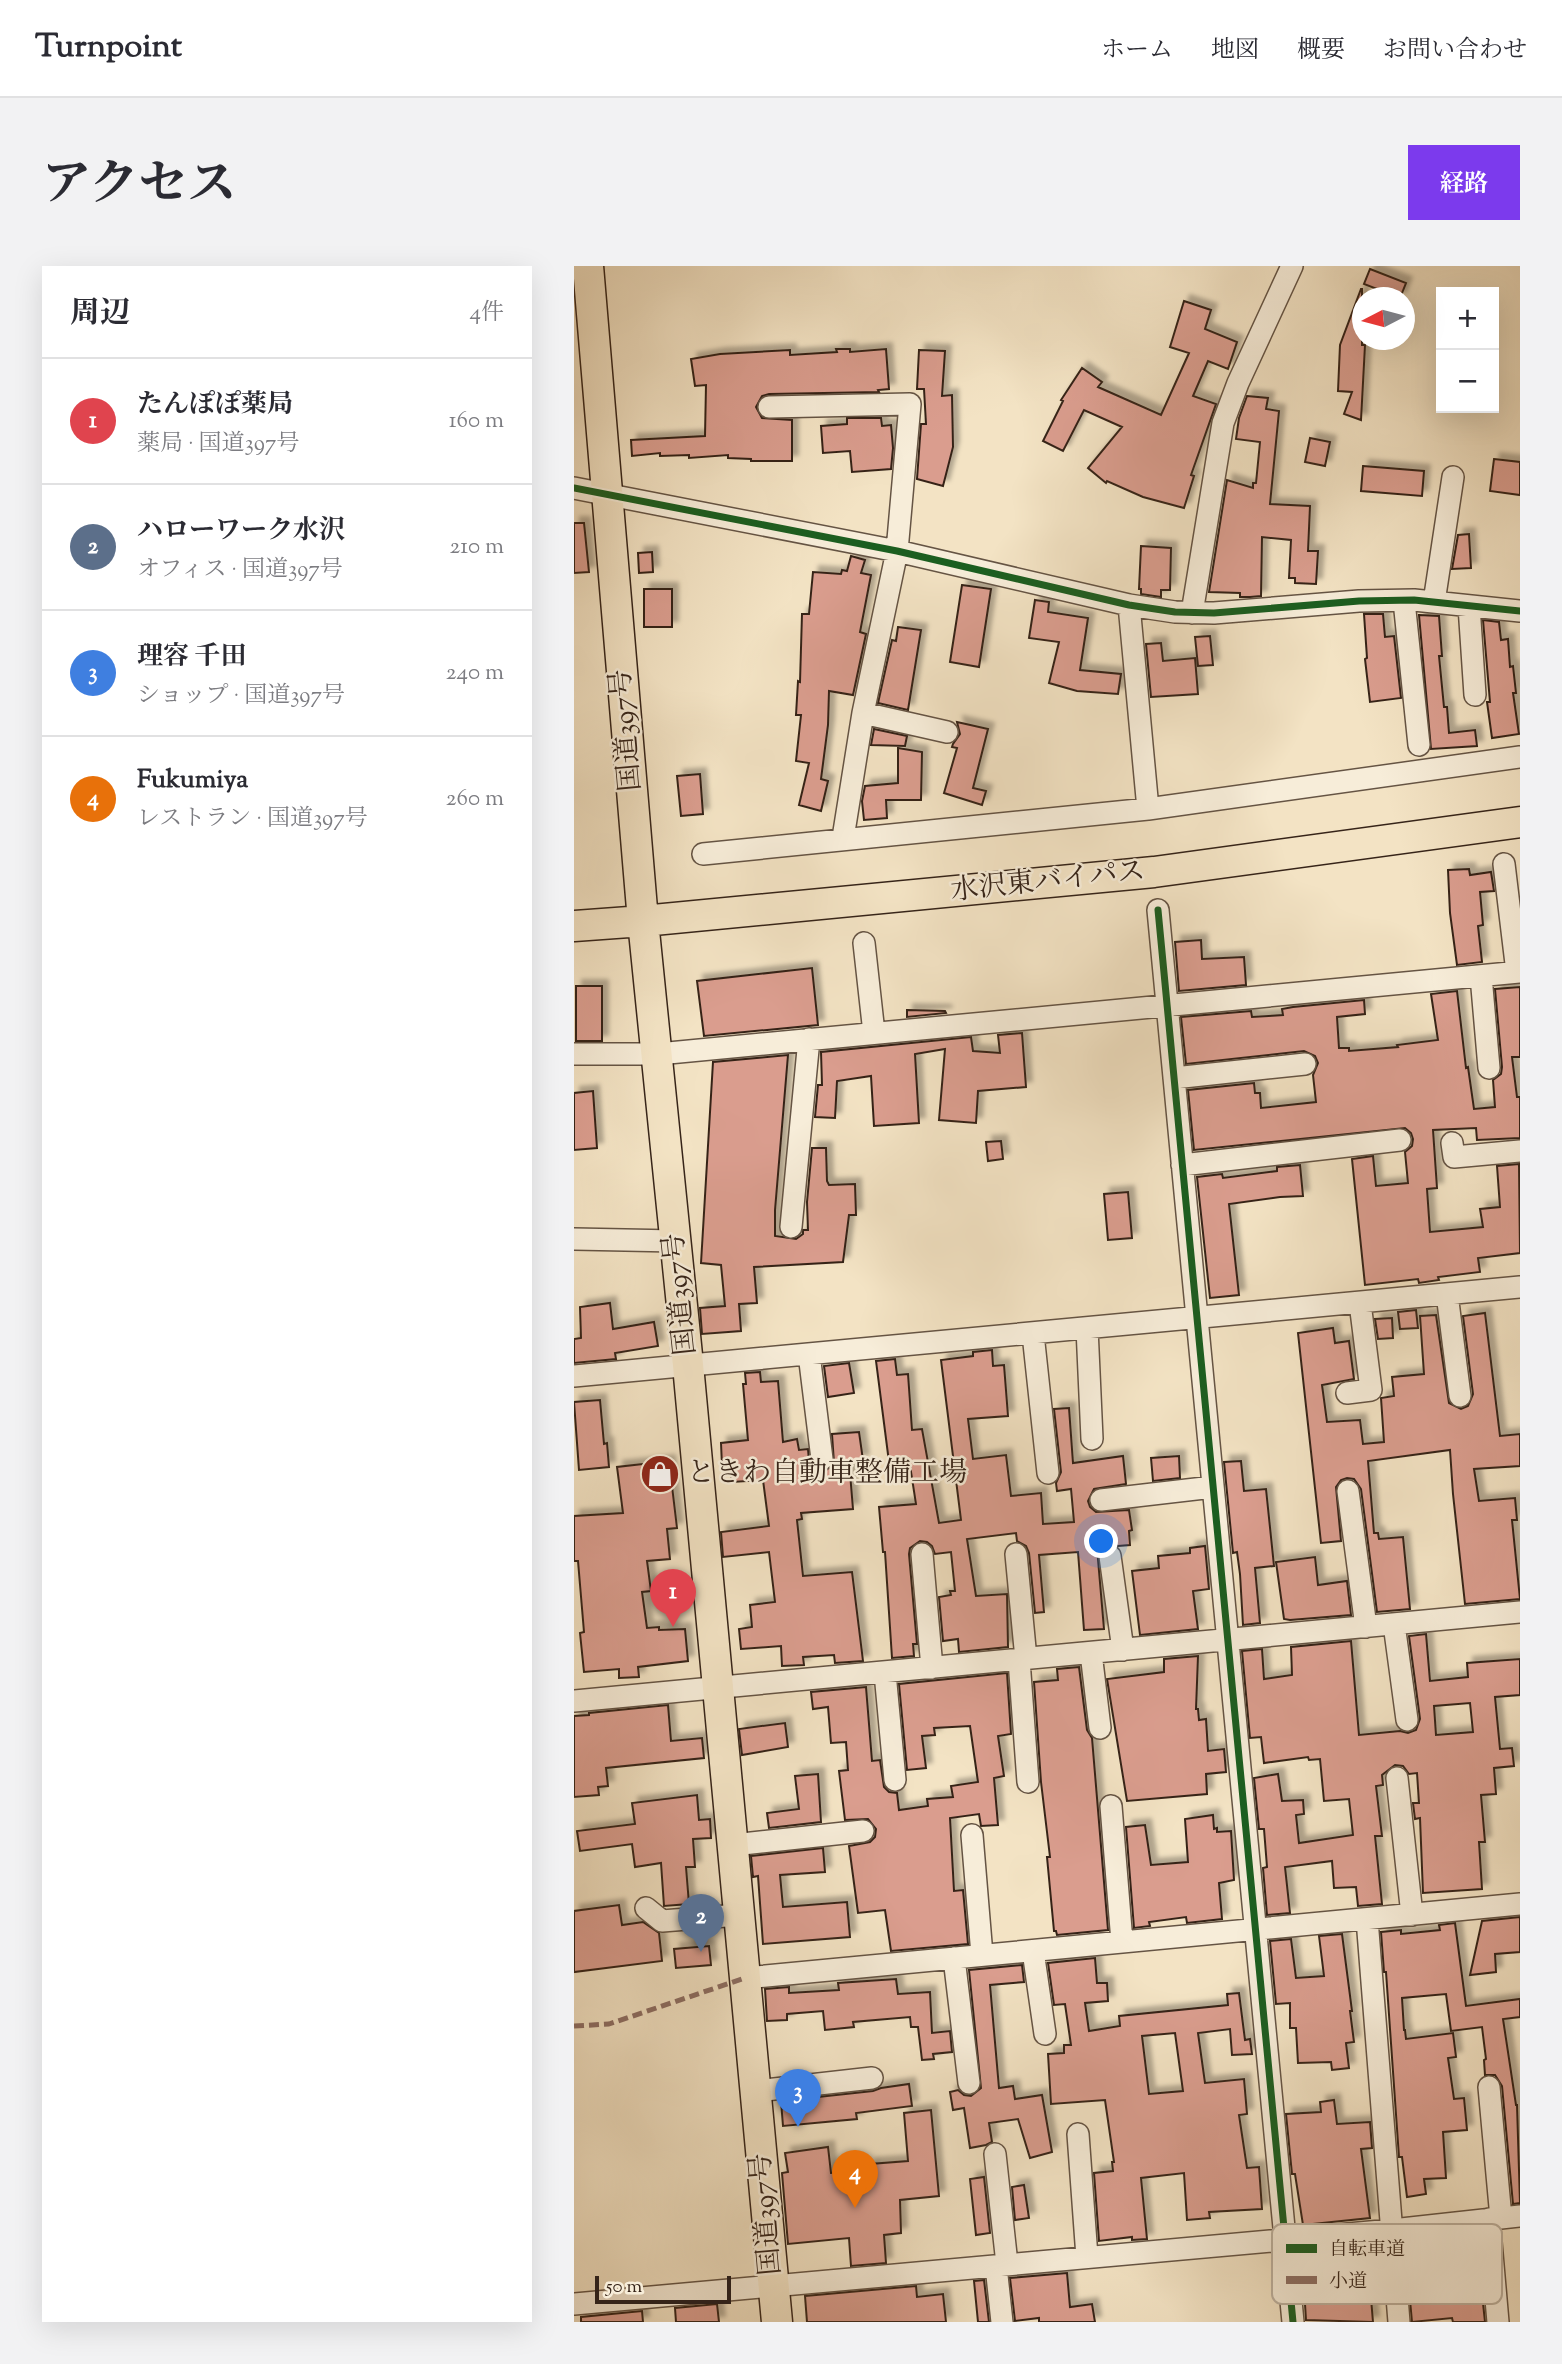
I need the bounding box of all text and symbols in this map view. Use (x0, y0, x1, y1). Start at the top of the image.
text: Turnpoint (35, 24, 182, 72)
text: ホーム (1101, 34, 1173, 68)
text: 地図 (1211, 34, 1259, 68)
text: 概要 (1297, 34, 1345, 68)
text: お問い合わせ (1383, 34, 1527, 68)
button: 経路 (1408, 145, 1520, 220)
text: アクセス (42, 152, 237, 222)
north arrow (1352, 287, 1415, 350)
map controls (1436, 287, 1499, 413)
button: + (1436, 287, 1499, 350)
text: 周辺 (70, 293, 130, 336)
text: 4件 (469, 297, 504, 330)
button: − (1436, 350, 1499, 413)
text: たんぽぽ薬局 (137, 387, 293, 424)
text: 1 (89, 405, 97, 438)
text: 160 m (449, 405, 504, 438)
text: 薬局 · 国道397号 (137, 428, 299, 461)
text: ハローワーク水沢 (137, 513, 345, 550)
text: 2 (88, 531, 98, 564)
text: 210 m (450, 531, 504, 564)
text: オフィス · 国道397号 (137, 554, 343, 587)
text: 理容 千田 (137, 639, 247, 676)
text: 3 (88, 657, 98, 690)
text: 240 m (446, 657, 504, 690)
street label: 国道397号 (602, 667, 652, 793)
text: ショップ · 国道397号 (137, 680, 345, 713)
text: Fukumiya (137, 762, 248, 799)
text: 4 (87, 783, 99, 816)
text: 260 m (446, 783, 504, 816)
text: レストラン · 国道397号 (137, 803, 368, 836)
street label: 水沢東バイパス (949, 852, 1147, 912)
street label: 国道397号 (655, 1231, 707, 1357)
shop icon: ときわ自動車整備工場 (639, 1453, 681, 1495)
place label: ときわ自動車整備工場 (687, 1454, 967, 1494)
your location (1084, 1524, 1118, 1558)
pin: 1 (650, 1569, 696, 1627)
pin: 2 (678, 1894, 724, 1952)
pin: 3 (775, 2069, 821, 2127)
pin: 4 (832, 2150, 878, 2208)
street label: 国道397号 (742, 2151, 792, 2277)
legend (1272, 2224, 1502, 2304)
text: 自転車道 (1329, 2237, 1405, 2264)
text: 小道 (1329, 2269, 1367, 2296)
scale bar (595, 2273, 732, 2305)
text: 50 m (606, 2274, 642, 2301)

